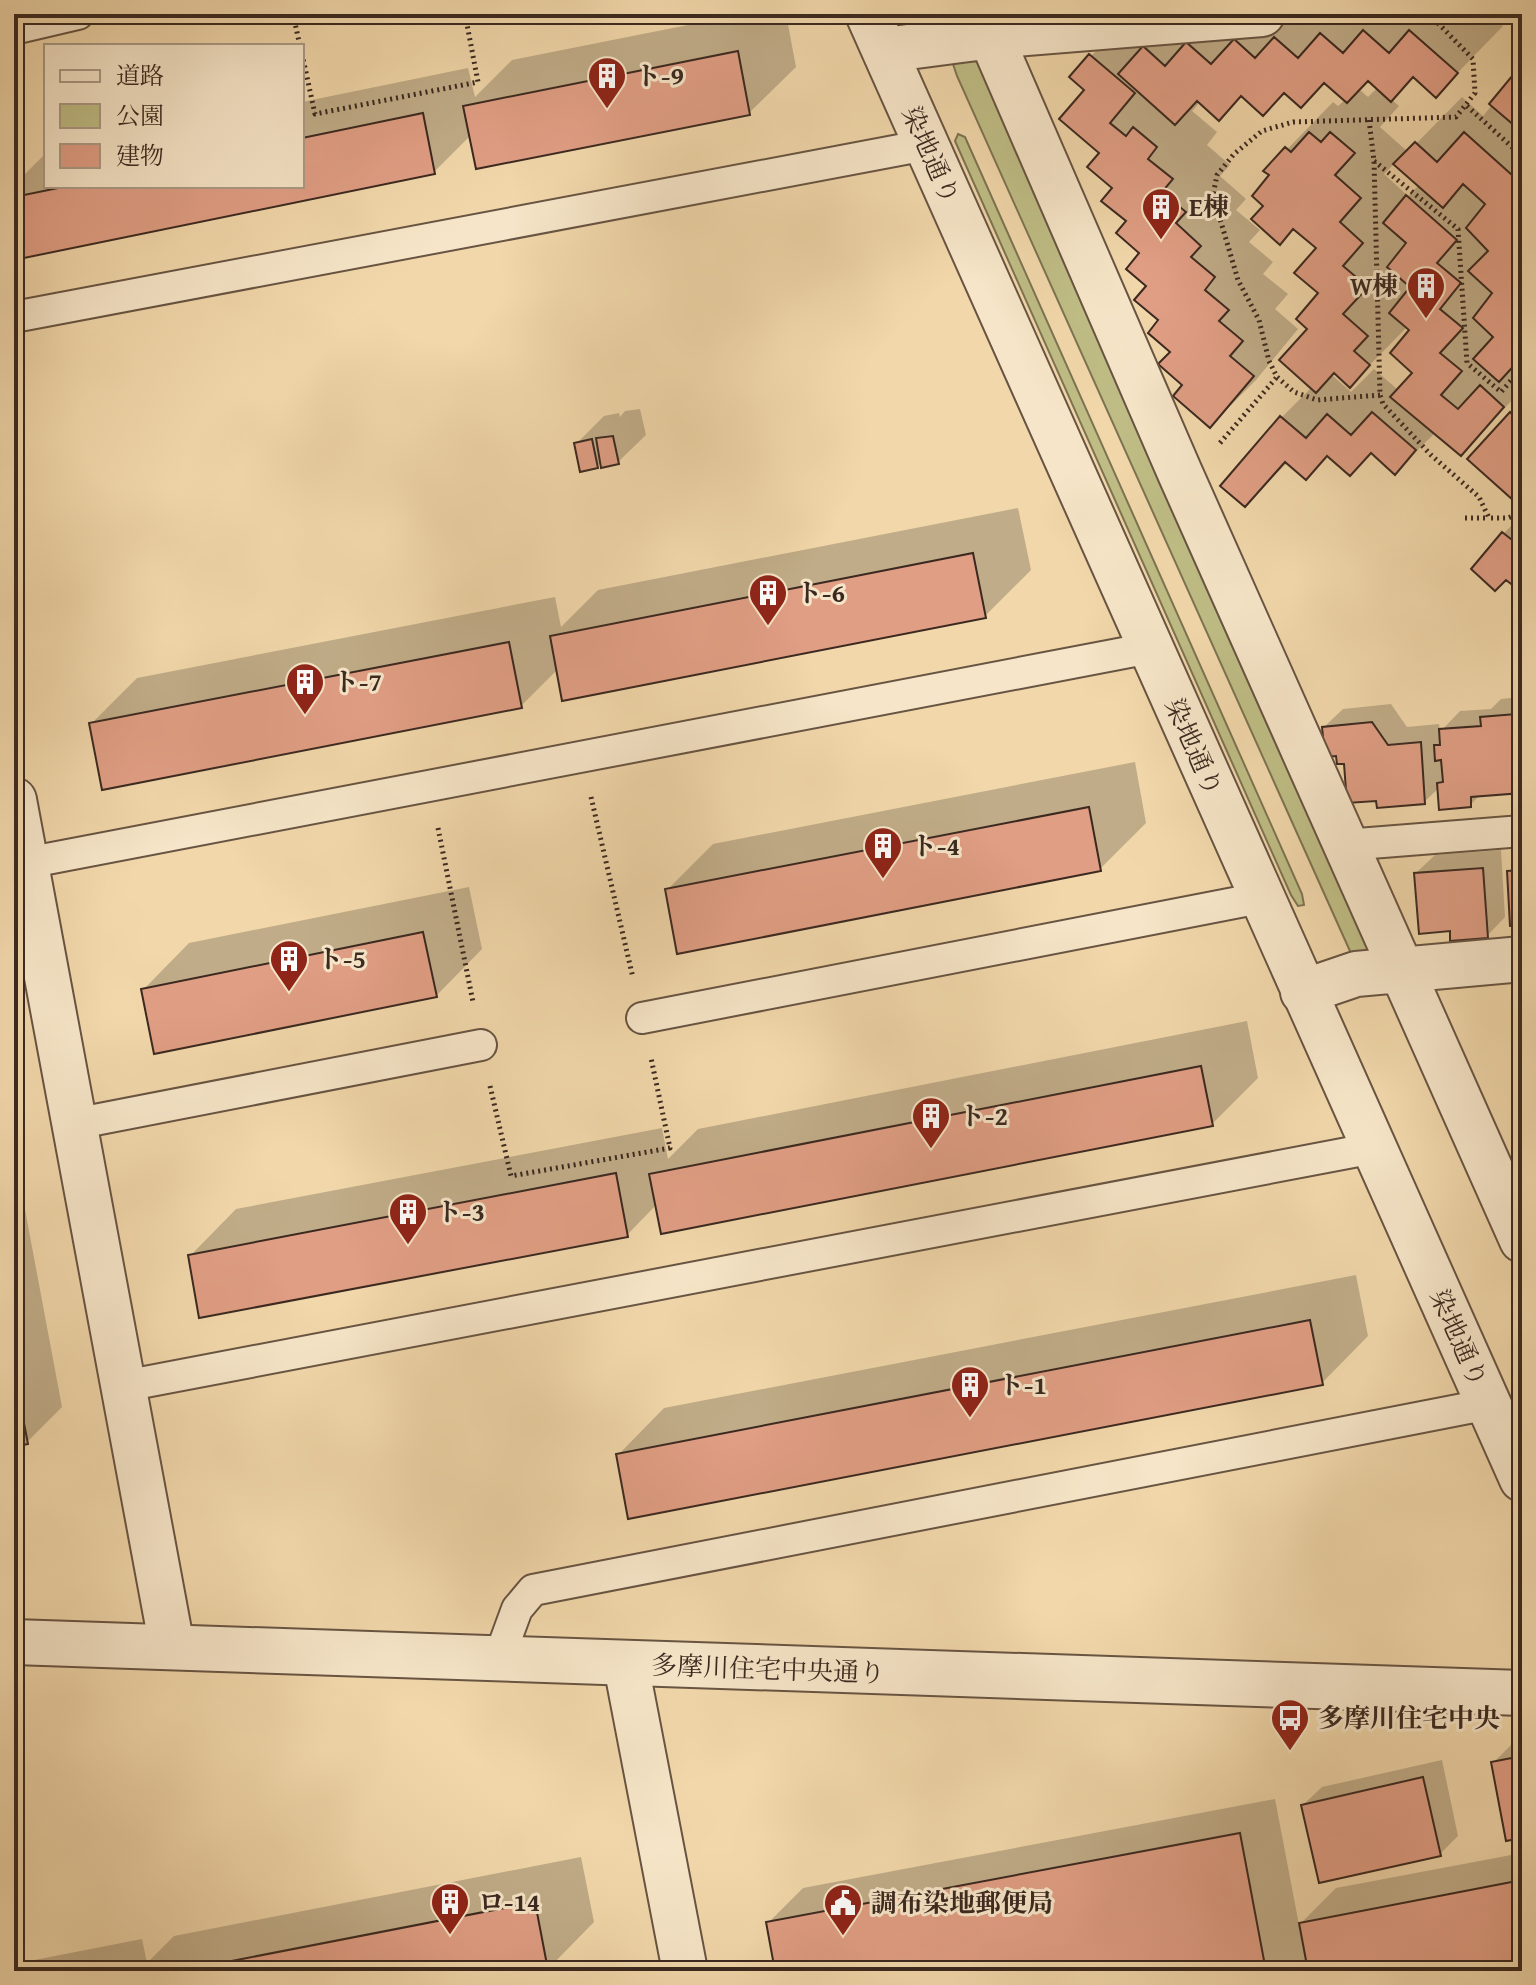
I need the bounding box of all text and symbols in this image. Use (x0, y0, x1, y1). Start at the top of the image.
legend (44, 44, 304, 188)
building icon: ト-9 (586, 55, 628, 110)
place label: ト-9 (635, 56, 684, 95)
text: 道路 (116, 58, 164, 93)
text: 公園 (116, 98, 164, 133)
street label: 染地通り (892, 99, 970, 210)
text: 建物 (116, 138, 164, 173)
building icon: E棟 (1140, 186, 1182, 241)
place label: E棟 (1189, 187, 1229, 226)
building icon: W棟 (1405, 265, 1447, 320)
place label: W棟 (1350, 266, 1398, 305)
building icon: ト-6 (747, 572, 789, 627)
place label: ト-6 (796, 573, 845, 612)
building icon: ト-7 (284, 661, 326, 716)
place label: ト-7 (333, 662, 382, 701)
street label: 染地通り (1155, 691, 1233, 802)
building icon: ト-4 (862, 825, 904, 880)
place label: ト-4 (911, 826, 960, 865)
building icon: ト-5 (268, 938, 310, 993)
place label: ト-5 (317, 939, 366, 978)
building icon: ト-2 (910, 1095, 952, 1150)
place label: ト-2 (959, 1096, 1008, 1135)
building icon: ト-3 (387, 1191, 429, 1246)
place label: ト-3 (436, 1192, 485, 1231)
street label: 染地通り (1420, 1282, 1498, 1393)
building icon: ト-1 (949, 1364, 991, 1419)
place label: ト-1 (998, 1365, 1047, 1404)
street label: 多摩川住宅中央通り (650, 1645, 886, 1692)
bus stop icon: 多摩川住宅中央 (1269, 1697, 1311, 1752)
place label: 多摩川住宅中央 (1318, 1698, 1500, 1737)
building icon: ロ-14 (429, 1881, 471, 1936)
place label: ロ-14 (478, 1882, 540, 1921)
public building icon: 調布染地郵便局 (822, 1882, 864, 1937)
place label: 調布染地郵便局 (871, 1883, 1053, 1922)

